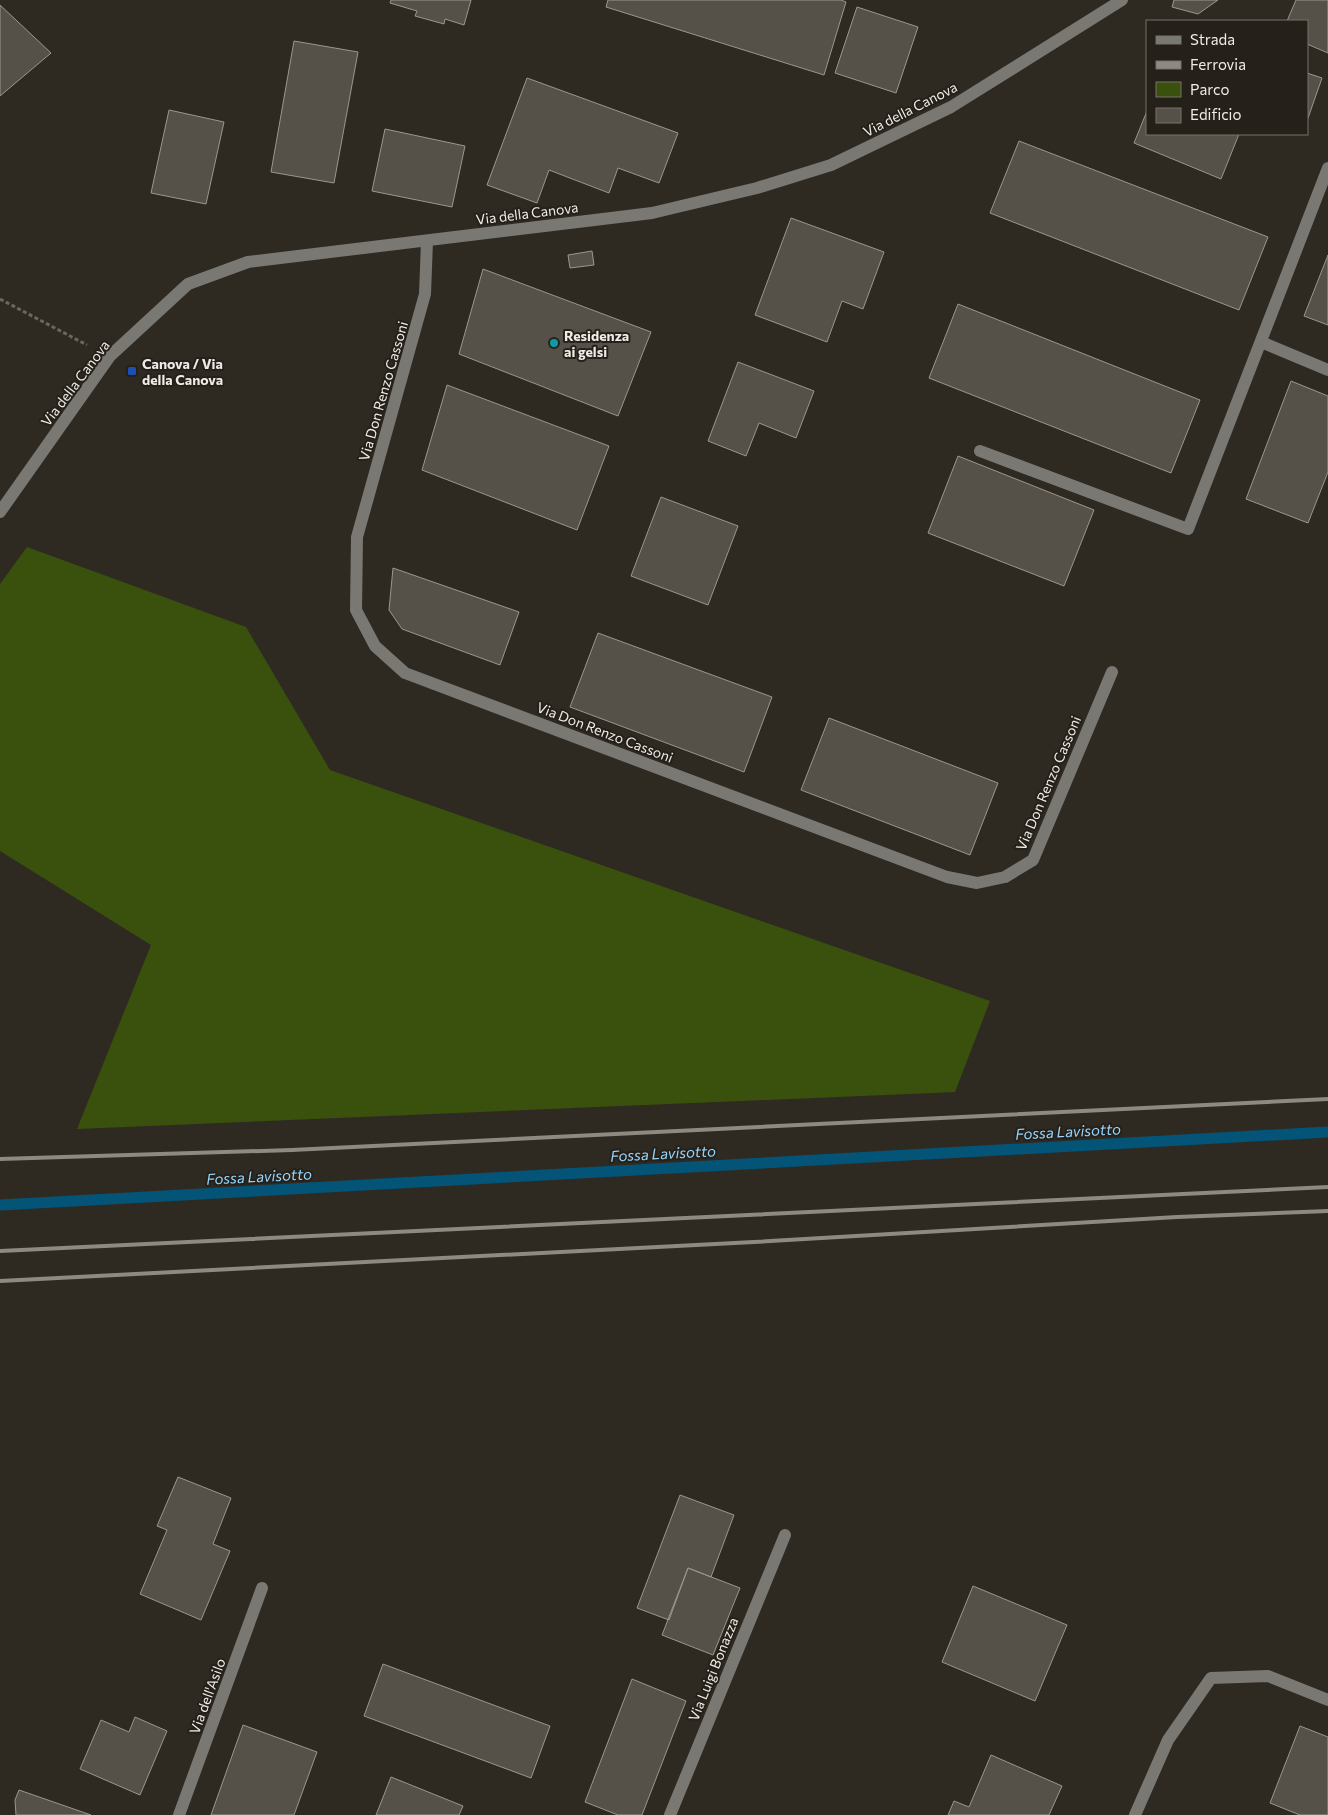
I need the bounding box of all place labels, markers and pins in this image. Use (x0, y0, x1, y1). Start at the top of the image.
place label: Residenza ai gelsi (564, 327, 629, 360)
marker: Residenza ai gelsi (548, 337, 560, 349)
place label: Canova / Via della Canova (142, 355, 223, 388)
marker: Canova / Via della Canova (126, 365, 138, 377)

